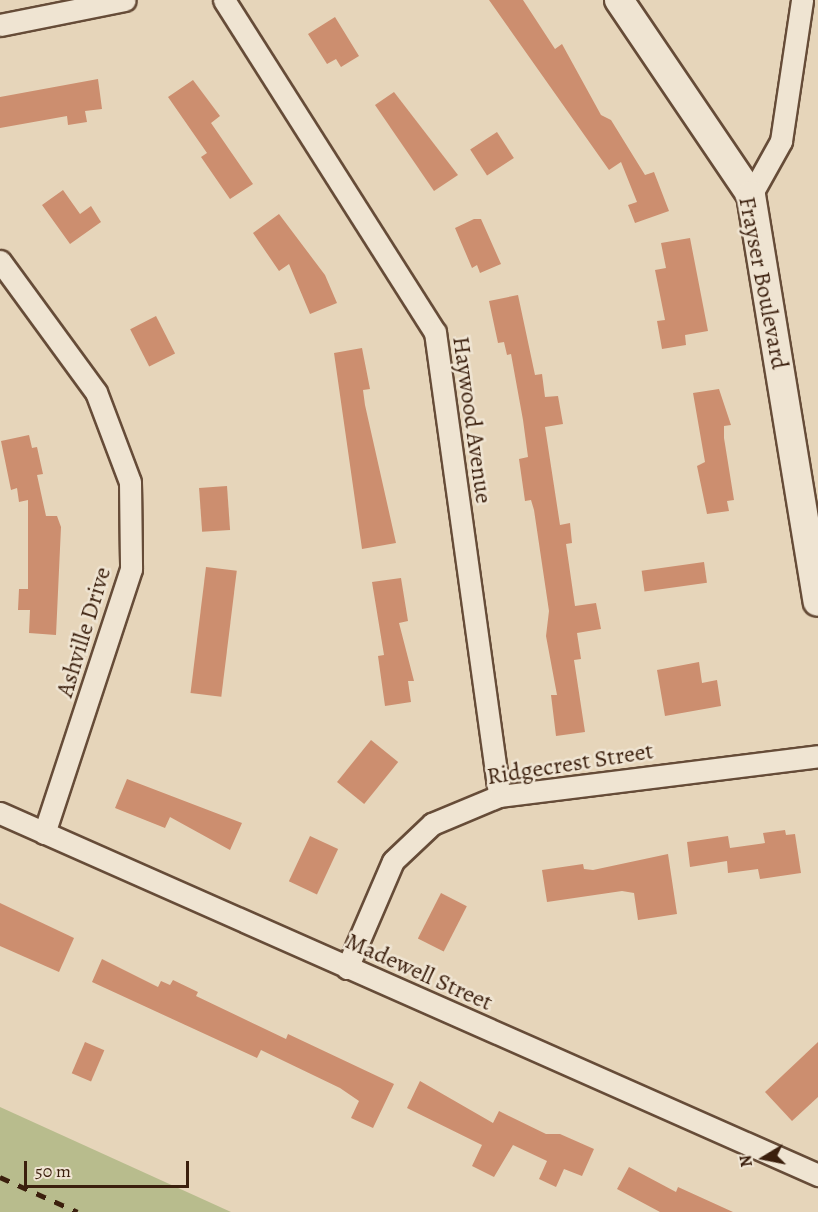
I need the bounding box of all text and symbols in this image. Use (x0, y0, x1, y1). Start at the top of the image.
street label: Frayser Boulevard (732, 194, 794, 372)
street label: Haywood Avenue (446, 335, 498, 505)
street label: Ashville Drive (51, 563, 117, 701)
street label: Ridgecrest Street (485, 737, 655, 791)
street label: Madewell Street (341, 927, 497, 1017)
north arrow (734, 1128, 794, 1188)
scale bar (27, 1149, 192, 1187)
text: N (734, 1153, 758, 1169)
text: 50 m (35, 1159, 71, 1183)

